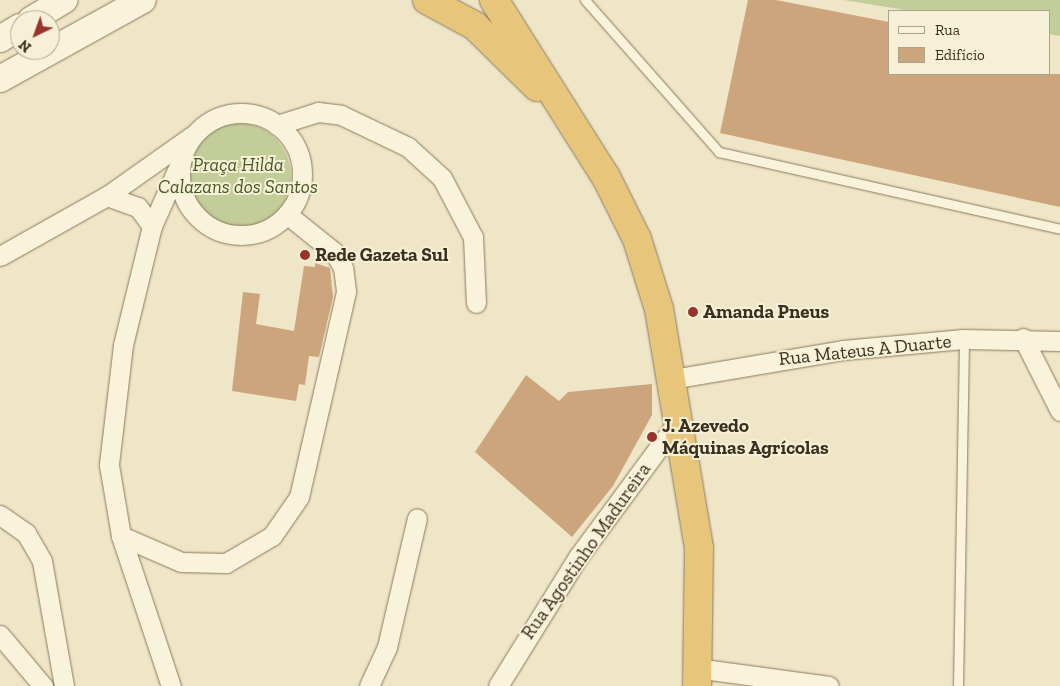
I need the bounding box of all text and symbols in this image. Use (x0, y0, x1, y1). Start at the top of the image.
north arrow (10, 10, 60, 60)
legend (888, 10, 1050, 75)
text: Rua (935, 21, 960, 39)
text: N (16, 36, 35, 56)
text: Edifício (935, 46, 985, 64)
park label: Praça Hilda Calazans dos Santos (158, 154, 318, 198)
place label: Rede Gazeta Sul (315, 244, 448, 266)
marker: Rede Gazeta Sul (299, 249, 311, 261)
place label: Amanda Pneus (703, 301, 829, 323)
marker: Amanda Pneus (687, 306, 699, 318)
street label: Rua Mateus A Duarte (777, 330, 953, 370)
place label: J. Azevedo Máquinas Agrícolas (662, 415, 829, 459)
marker: J. Azevedo Máquinas Agrícolas (646, 431, 658, 443)
street label: Rua Agostinho Madureira (516, 458, 656, 644)

